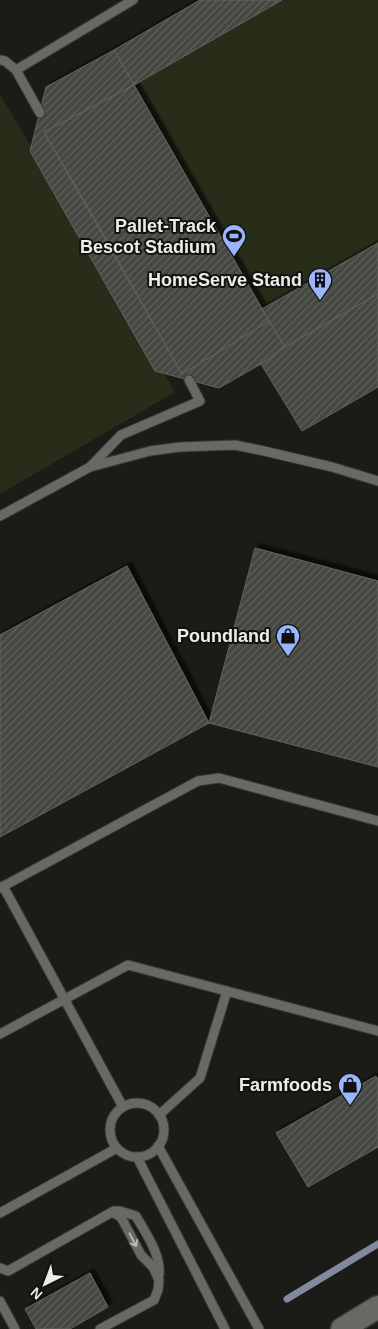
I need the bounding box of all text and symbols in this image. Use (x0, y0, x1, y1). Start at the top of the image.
place label: Pallet-Track Bescot Stadium (80, 216, 217, 257)
sports icon: Pallet-Track Bescot Stadium (221, 223, 247, 257)
building icon: HomeServe Stand (307, 267, 333, 301)
place label: HomeServe Stand (148, 270, 302, 290)
shop icon: Poundland (275, 623, 301, 657)
place label: Poundland (177, 626, 270, 646)
shop icon: Farmfoods (337, 1072, 363, 1106)
place label: Farmfoods (239, 1075, 332, 1095)
one-way arrow (128, 1233, 138, 1248)
north arrow (20, 1259, 70, 1309)
text: N (27, 1284, 45, 1303)

